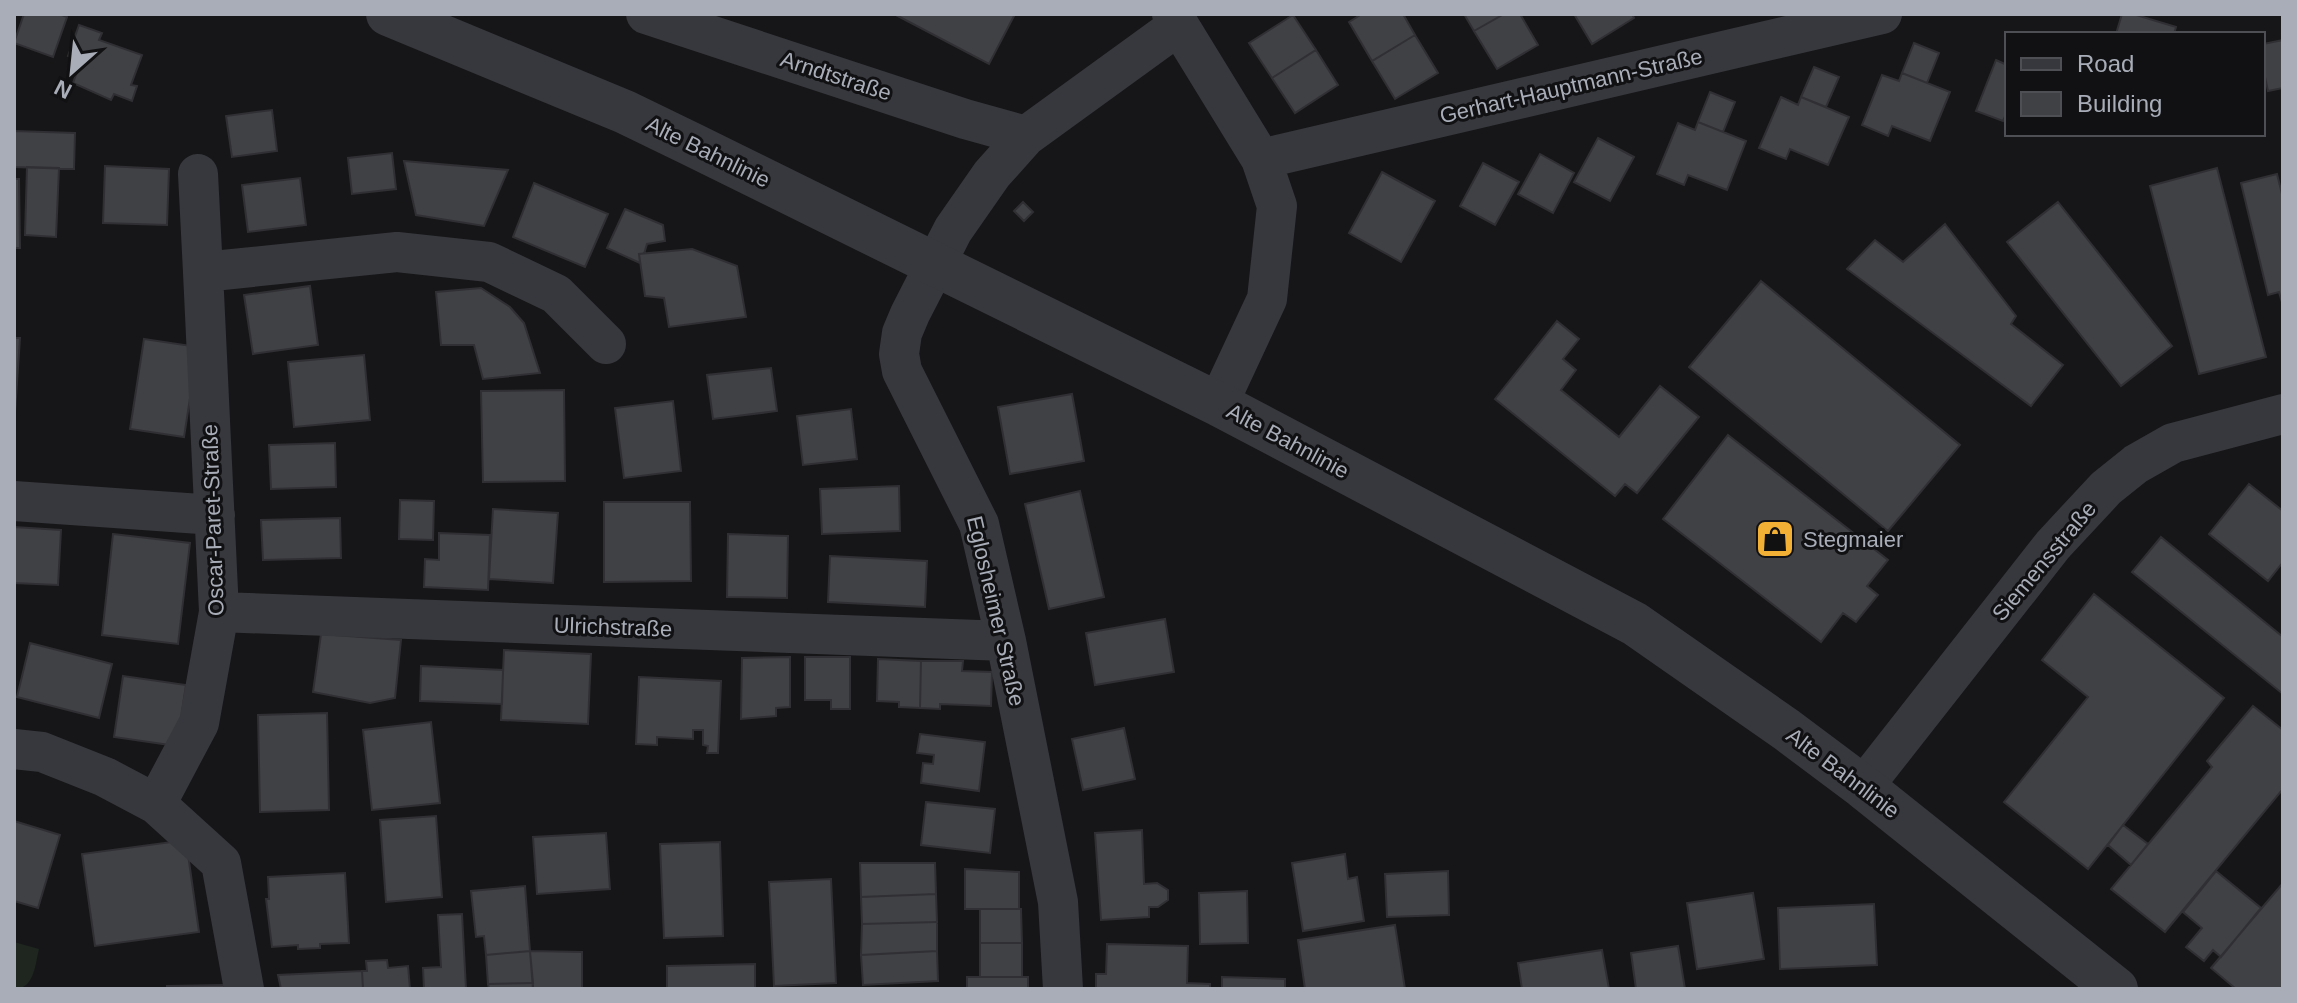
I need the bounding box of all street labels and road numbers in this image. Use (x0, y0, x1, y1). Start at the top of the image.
street label: Gerhart-Hauptmann-Straße (1437, 44, 1705, 128)
street label: Arndtstraße (777, 46, 895, 106)
street label: Alte Bahnlinie (642, 111, 774, 193)
street label: Alte Bahnlinie (1223, 398, 1353, 484)
street label: Oscar-Paret-Straße (197, 424, 229, 616)
street label: Siemensstraße (1987, 496, 2101, 626)
street label: Eglosheimer Straße (962, 513, 1030, 709)
street label: Ulrichstraße (553, 612, 673, 642)
street label: Alte Bahnlinie (1782, 723, 1904, 823)

